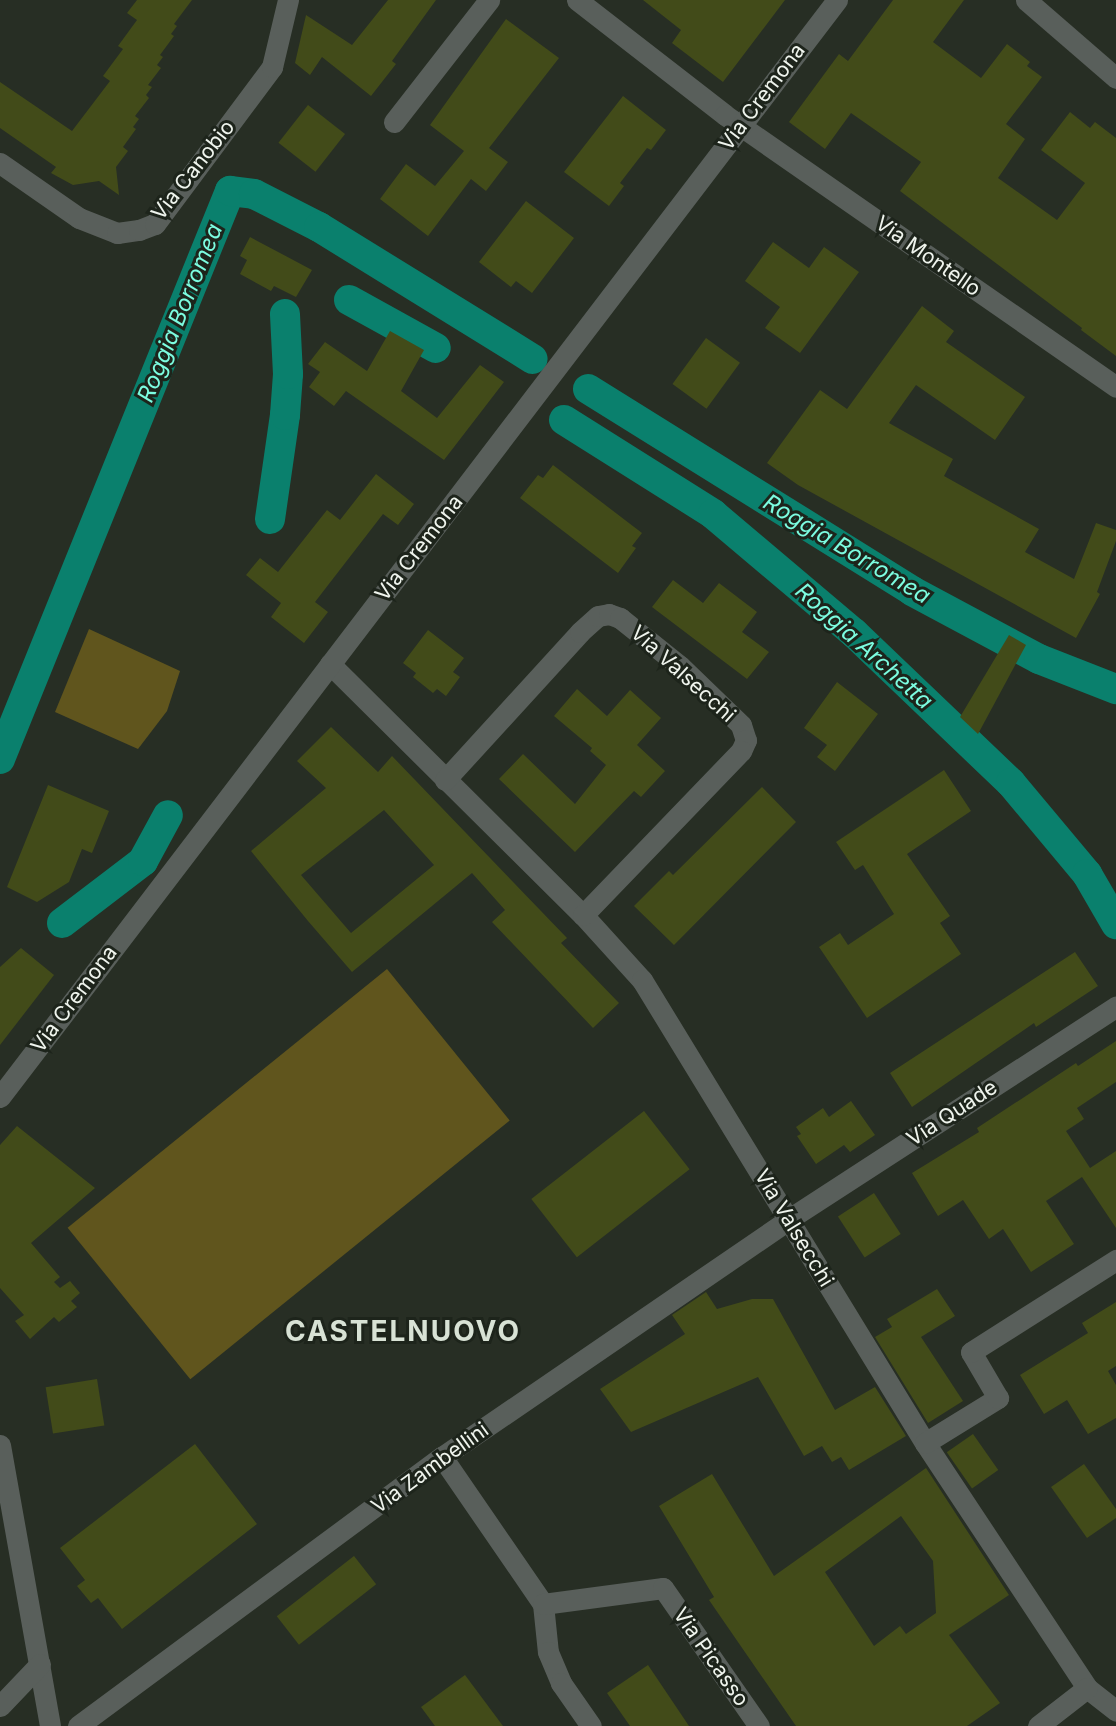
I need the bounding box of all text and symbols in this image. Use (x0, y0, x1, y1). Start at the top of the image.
street label: Via Cremona (714, 38, 810, 156)
street label: Via Canobio (146, 115, 240, 225)
street label: Via Montello (870, 210, 986, 302)
water label: Roggia Borromea (132, 220, 228, 406)
water label: Roggia Borromea (758, 488, 936, 610)
street label: Via Cremona (370, 490, 468, 606)
water label: Roggia Archetta (790, 577, 938, 715)
street label: Via Valsecchi (625, 620, 741, 728)
street label: Via Cremona (26, 940, 122, 1058)
street label: Via Quade (902, 1074, 1002, 1152)
street label: Via Valsecchi (749, 1165, 839, 1291)
district label: CASTELNUOVO (286, 1314, 520, 1348)
street label: Via Zambellini (367, 1417, 493, 1519)
street label: Via Picasso (668, 1603, 754, 1711)

